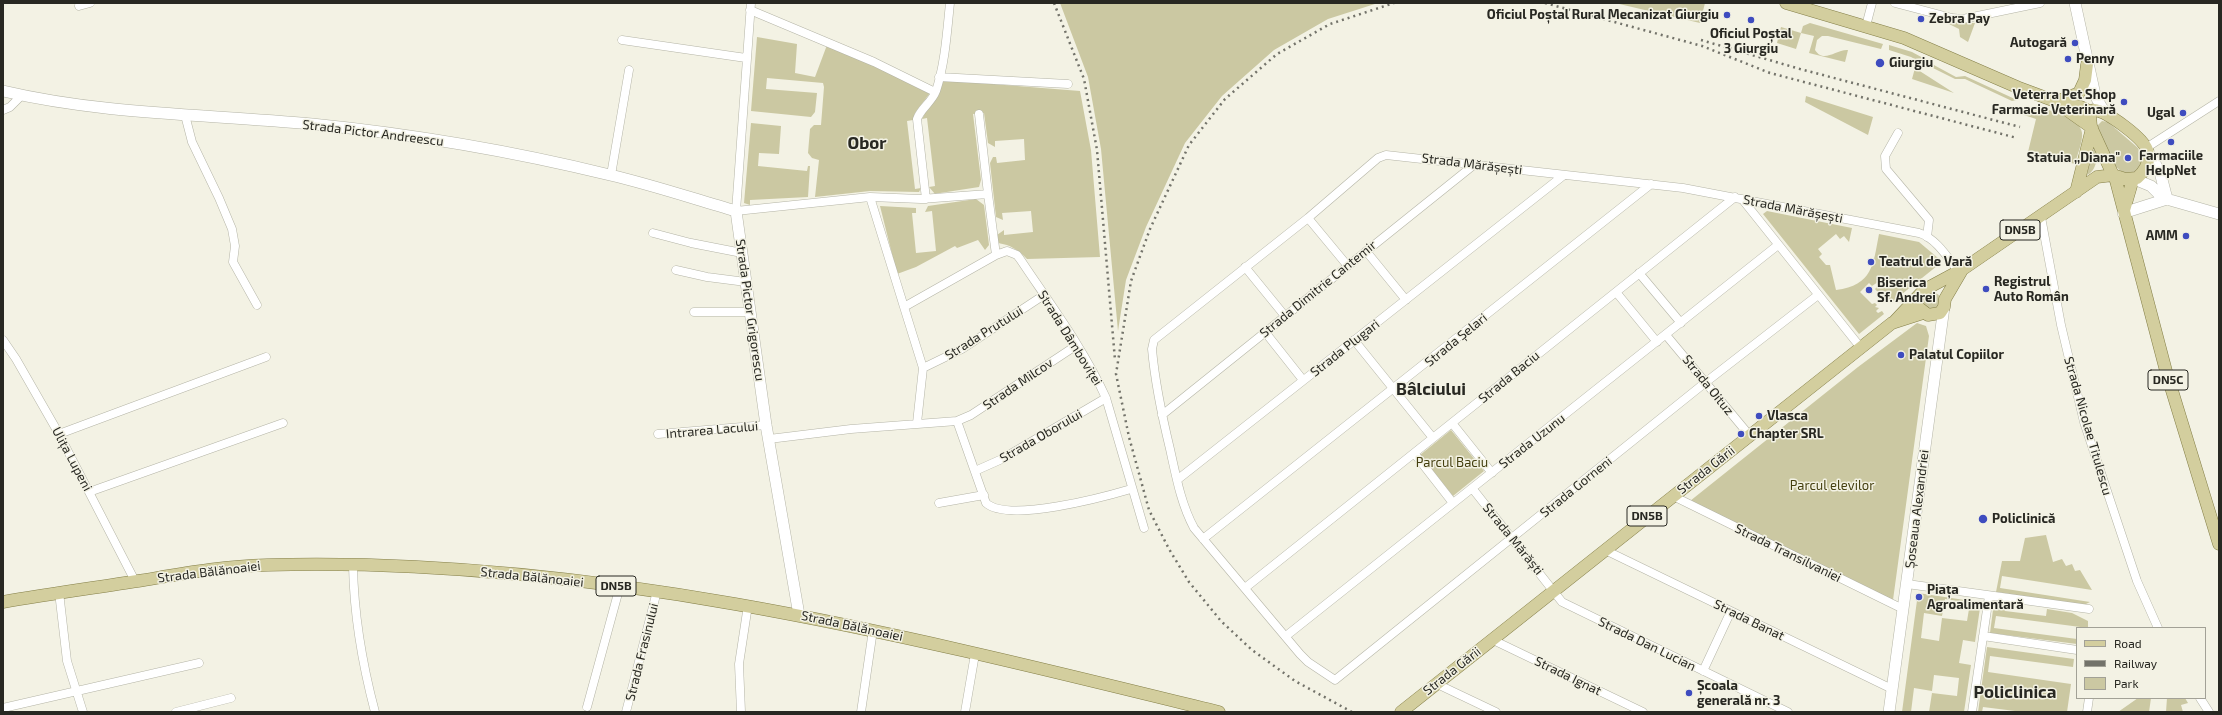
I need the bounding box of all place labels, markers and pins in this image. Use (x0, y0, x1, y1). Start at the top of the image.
place label: Oficiul Poștal Rural Mecanizat Giurgiu (1487, 7, 1719, 23)
marker: Oficiul Poștal Rural Mecanizat Giurgiu (1722, 10, 1732, 20)
place label: Zebra Pay (1929, 11, 1990, 27)
marker: Zebra Pay (1916, 14, 1926, 24)
marker: Oficiul Poștal 3 Giurgiu (1746, 15, 1756, 25)
place label: Oficiul Poștal 3 Giurgiu (1710, 26, 1792, 57)
place label: Autogară (2010, 35, 2067, 51)
marker: Autogară (2070, 38, 2080, 48)
place label: Penny (2076, 51, 2114, 67)
marker: Penny (2063, 54, 2073, 64)
place label: Giurgiu (1889, 55, 1933, 71)
marker: Giurgiu (1874, 57, 1886, 69)
place label: Veterra Pet Shop Farmacie Veterinară (1992, 87, 2116, 118)
marker: Veterra Pet Shop Farmacie Veterinară (2119, 97, 2129, 107)
place label: Ugal (2147, 105, 2175, 121)
marker: Ugal (2178, 108, 2188, 118)
marker: Farmaciile HelpNet (2166, 137, 2176, 147)
place label: Farmaciile HelpNet (2139, 148, 2203, 179)
place label: Statuia ,,Diana" (2027, 150, 2120, 166)
marker: Statuia ,,Diana" (2123, 153, 2133, 163)
place label: AMM (2146, 228, 2178, 244)
marker: AMM (2181, 231, 2191, 241)
place label: Teatrul de Vară (1879, 254, 1972, 270)
marker: Teatrul de Vară (1866, 257, 1876, 267)
place label: Registrul Auto Român (1994, 274, 2069, 305)
place label: Biserica Sf. Andrei (1877, 275, 1936, 306)
marker: Registrul Auto Român (1981, 284, 1991, 294)
marker: Biserica Sf. Andrei (1864, 285, 1874, 295)
place label: Palatul Copiilor (1909, 347, 2004, 363)
marker: Palatul Copiilor (1896, 350, 1906, 360)
place label: Vlasca (1767, 408, 1808, 424)
marker: Vlasca (1754, 411, 1764, 421)
place label: Chapter SRL (1749, 426, 1824, 442)
marker: Chapter SRL (1736, 429, 1746, 439)
place label: Policlinică (1992, 511, 2055, 527)
marker: Policlinică (1977, 513, 1989, 525)
place label: Piața Agroalimentară (1927, 582, 2024, 613)
marker: Piața Agroalimentară (1914, 592, 1924, 602)
place label: Școala generală nr. 3 (1697, 678, 1780, 709)
marker: Școala generală nr. 3 (1684, 688, 1694, 698)

